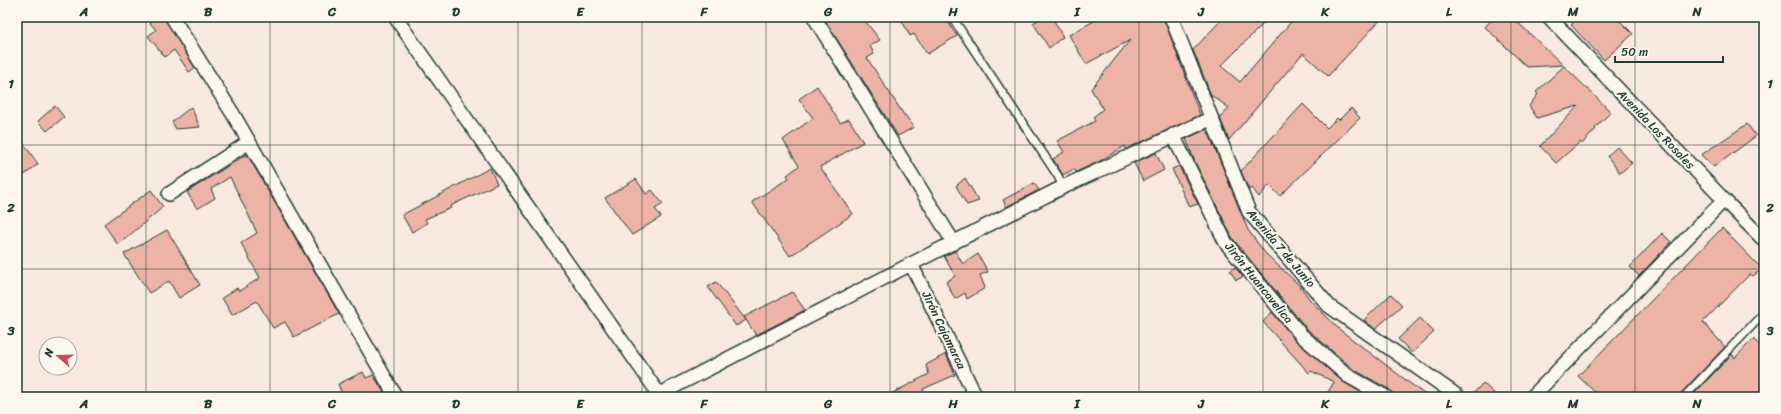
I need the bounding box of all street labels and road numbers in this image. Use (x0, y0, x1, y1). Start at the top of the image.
street label: Avenida Los Rosales (1611, 83, 1701, 175)
street label: Avenida 7 de Junio (1240, 202, 1321, 293)
street label: Jirón Huancavelica (1219, 237, 1299, 329)
street label: Jirón Cajamarca (915, 286, 973, 374)

